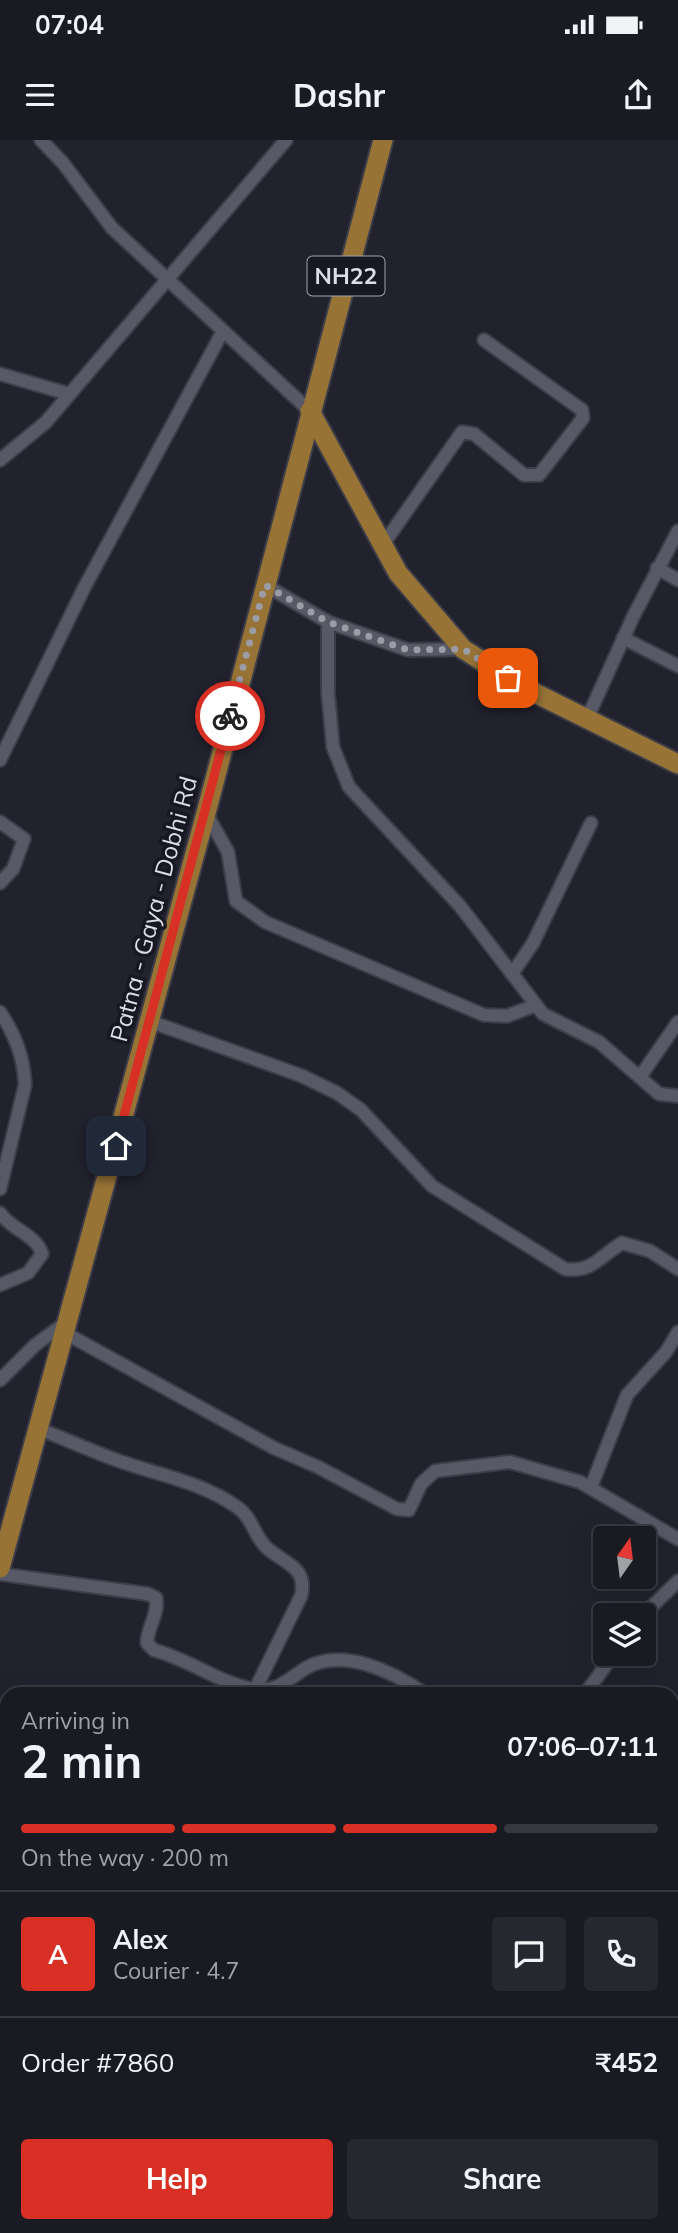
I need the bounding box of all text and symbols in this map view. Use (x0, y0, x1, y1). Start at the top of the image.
text: 07:04 (35, 8, 104, 41)
text: Dashr (293, 75, 385, 115)
icon: menu (21, 76, 59, 114)
icon: share (619, 76, 657, 114)
road number: NH22 (308, 256, 384, 295)
pin (478, 648, 538, 708)
icon: bag (489, 659, 527, 697)
courier (195, 681, 265, 751)
icon: bike (211, 697, 249, 735)
street label: Patna - Gaya - Dobhi Rd (103, 773, 203, 1045)
pin (86, 1116, 146, 1176)
icon: home (97, 1127, 135, 1165)
north arrow (593, 1526, 656, 1589)
map controls (593, 1526, 656, 1666)
button: layers (593, 1603, 656, 1666)
text: Arriving in (21, 1706, 130, 1735)
text: 07:06–07:11 (507, 1730, 658, 1763)
text: 2 min (21, 1732, 142, 1790)
text: On the way · 200 m (21, 1843, 229, 1872)
button: chat (492, 1917, 566, 1991)
button: phone (584, 1917, 658, 1991)
text: Alex (113, 1923, 168, 1956)
text: A (48, 1938, 68, 1971)
text: Courier · 4.7 (113, 1956, 239, 1985)
text: Order #7860 (21, 2046, 174, 2079)
text: ₹452 (596, 2046, 658, 2079)
button: Help (21, 2139, 333, 2219)
button: Share (347, 2139, 658, 2219)

